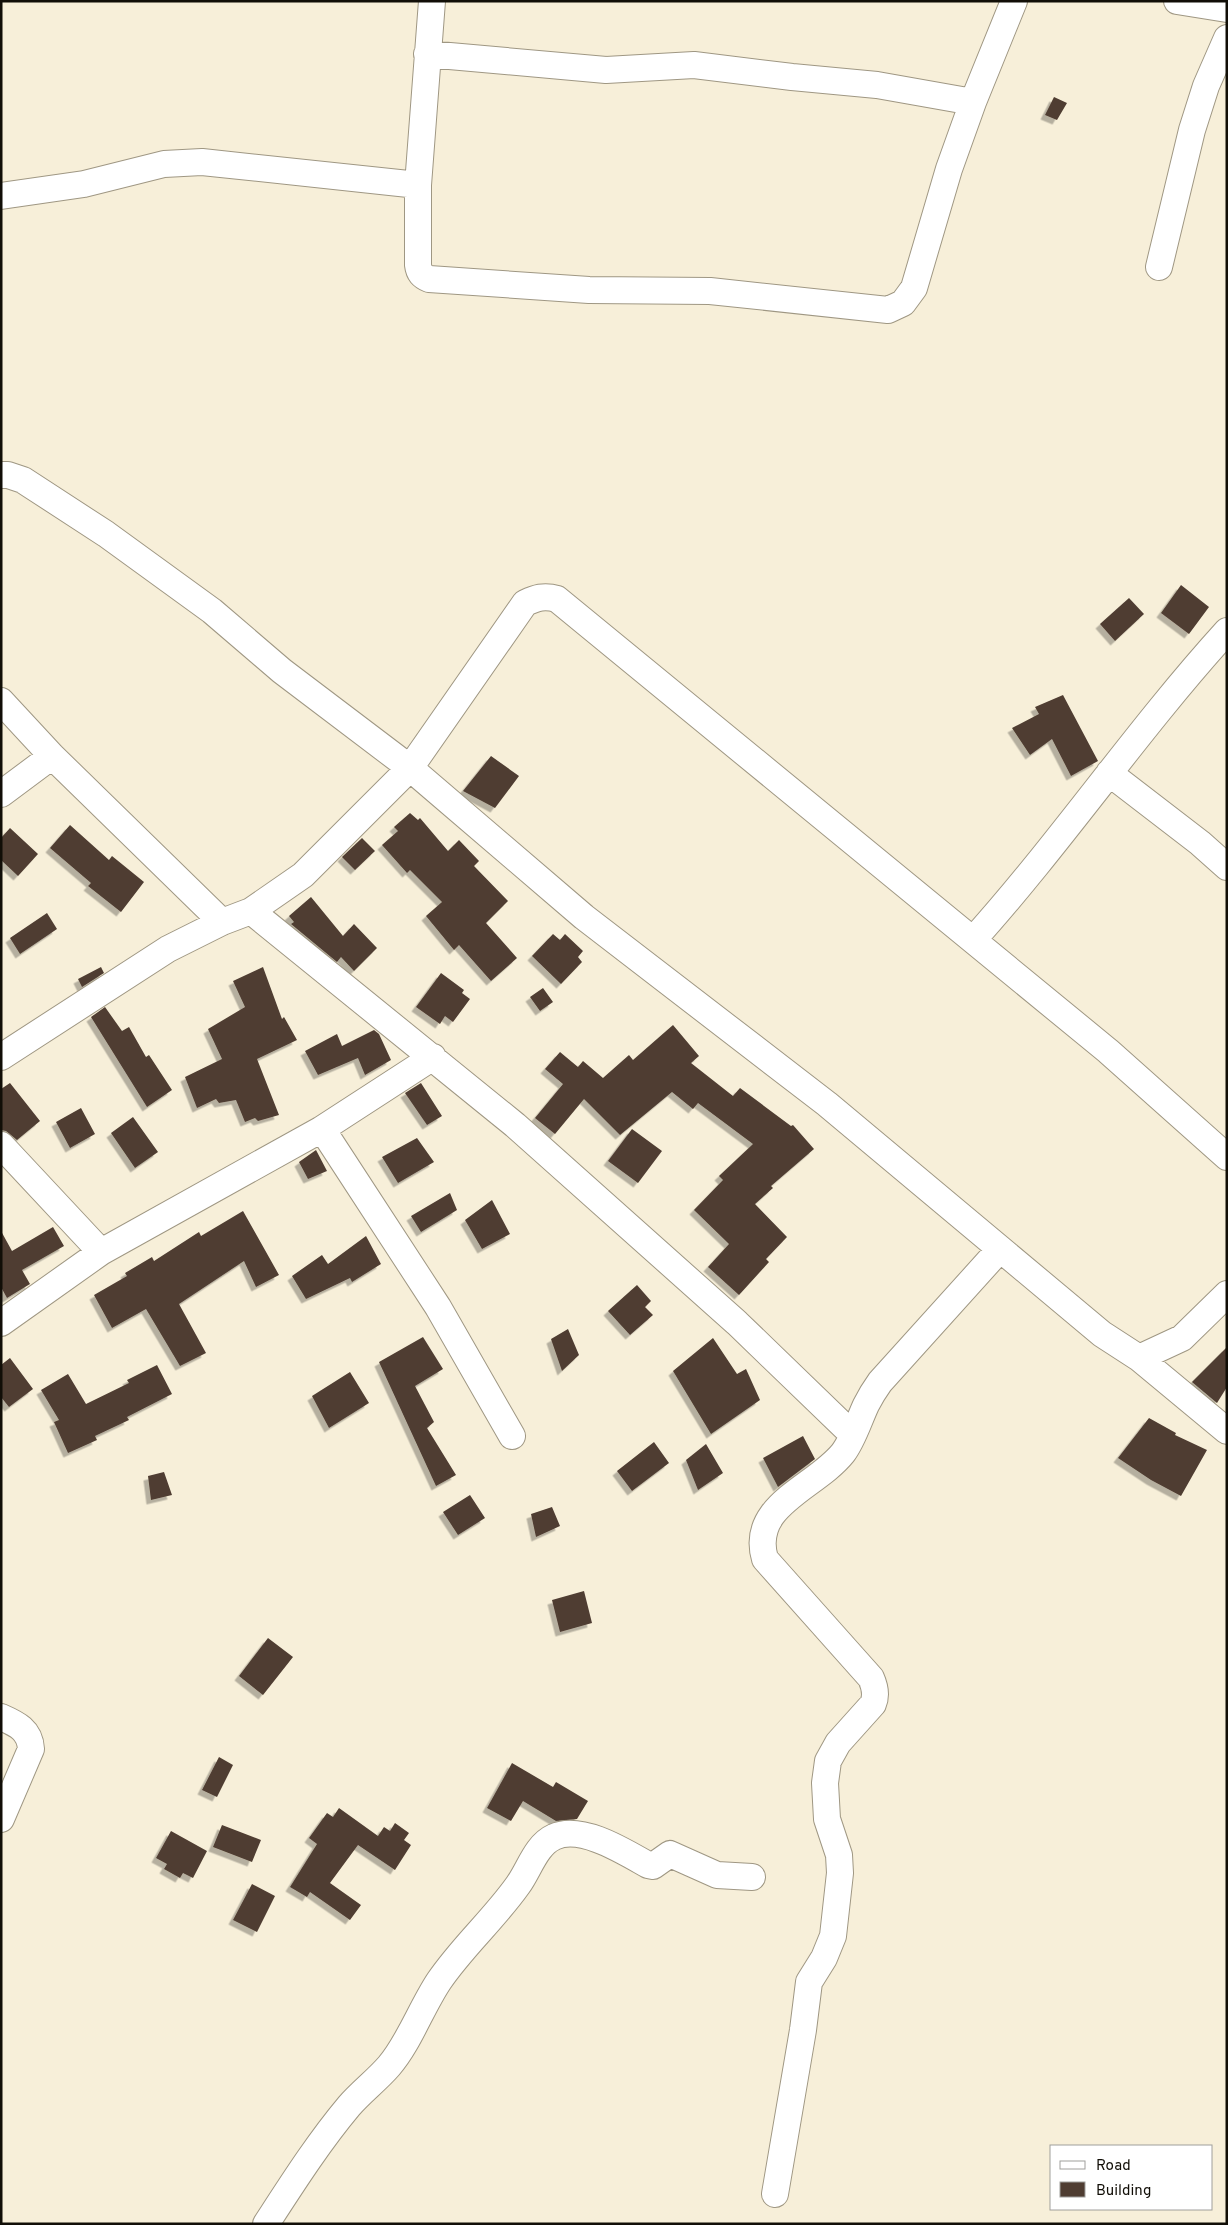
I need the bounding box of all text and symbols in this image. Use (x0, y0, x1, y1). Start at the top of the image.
legend (1050, 2145, 1213, 2210)
text: Road (1096, 2157, 1131, 2176)
text: Building (1096, 2182, 1151, 2201)

